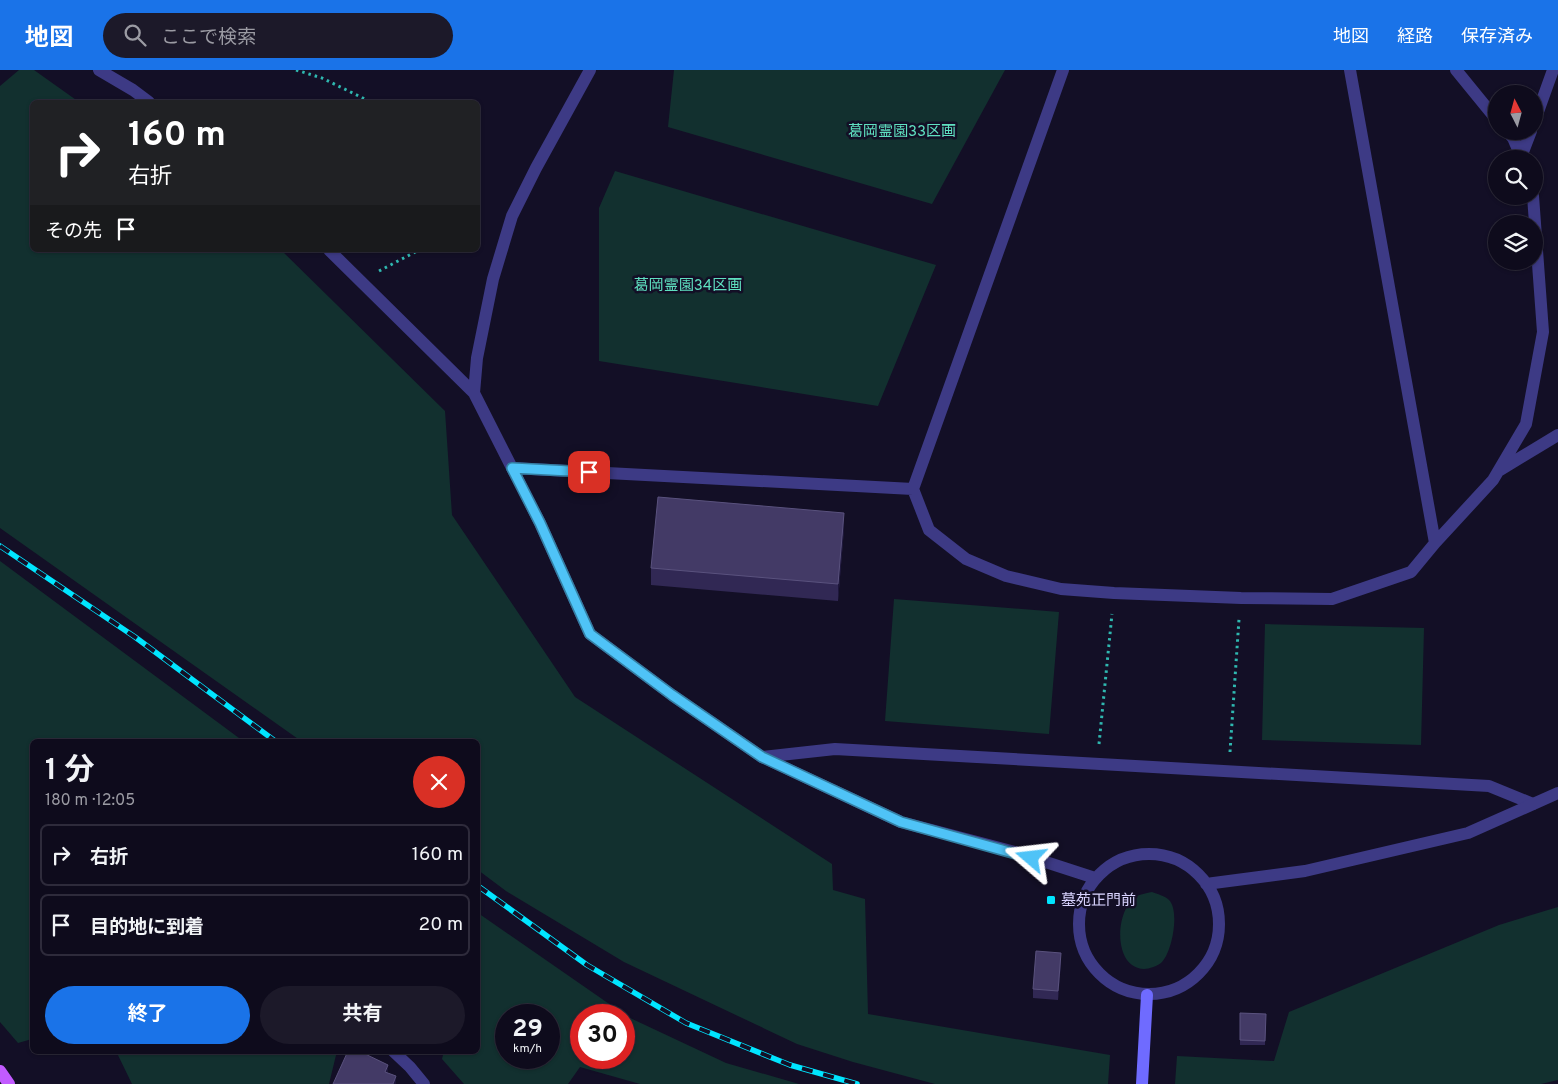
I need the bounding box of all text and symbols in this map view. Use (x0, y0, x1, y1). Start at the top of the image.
search box (103, 13, 453, 58)
icon: search (121, 21, 149, 49)
text: 地図 (25, 24, 73, 54)
text: ここで検索 (161, 26, 256, 50)
text: 地図 (1333, 26, 1369, 49)
text: 経路 (1397, 26, 1433, 49)
text: 保存済み (1461, 26, 1533, 49)
north arrow (1488, 85, 1542, 140)
map controls (1488, 85, 1543, 270)
text: 160 m (128, 114, 226, 158)
icon: right (45, 120, 110, 185)
park label: 葛岡霊園33区画 (848, 123, 956, 142)
button: search (1488, 150, 1543, 205)
text: 右折 (128, 164, 172, 191)
icon: arrive (112, 215, 140, 243)
button: layers (1488, 215, 1543, 270)
text: その先 (45, 220, 102, 244)
park label: 葛岡霊園34区画 (634, 277, 742, 296)
pin (568, 451, 610, 493)
icon: arrive (575, 458, 603, 486)
text: 1 分 (45, 753, 95, 790)
button: close (413, 756, 465, 808)
text: 180 m · 12:05 (45, 791, 135, 811)
position arrow (1004, 831, 1056, 883)
icon: right (47, 841, 75, 869)
text: 160 m (412, 843, 463, 867)
text: 右折 (90, 846, 128, 870)
place label: 墓苑正門前 (1061, 892, 1136, 911)
marker: 墓苑正門前 (1045, 894, 1057, 906)
icon: arrive (47, 911, 75, 939)
text: 20 m (419, 913, 463, 937)
text: 目的地に到着 (90, 916, 204, 940)
button: 終了 (45, 986, 250, 1044)
button: 共有 (260, 986, 465, 1044)
speed limit sign: 30 (570, 1004, 635, 1069)
text: 29 (512, 1014, 543, 1046)
text: km/h (513, 1041, 542, 1057)

